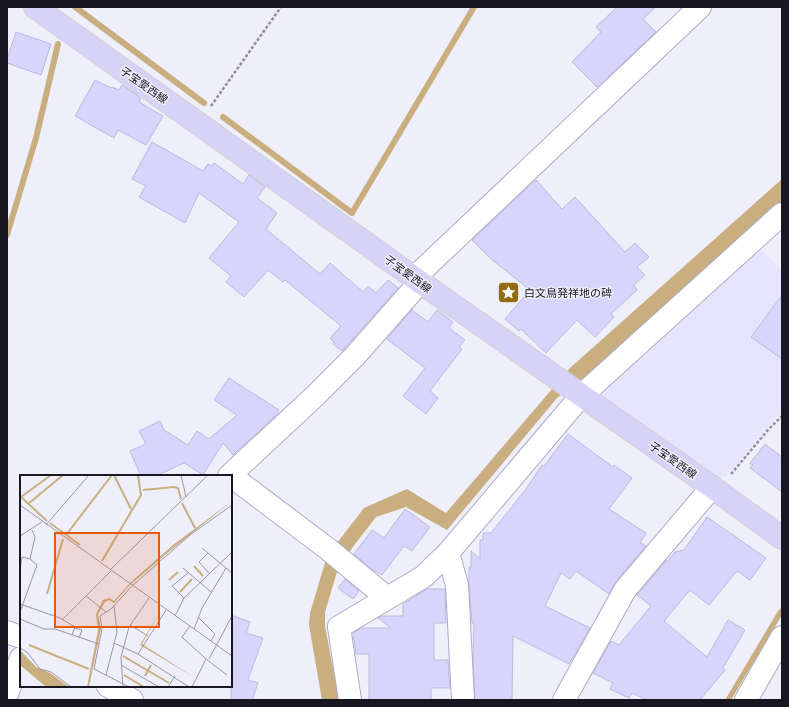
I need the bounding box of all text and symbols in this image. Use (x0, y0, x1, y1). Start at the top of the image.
street label: 子宝愛西線 (117, 63, 171, 107)
street label: 子宝愛西線 (382, 252, 434, 296)
place icon: 白文鳥発祥地の碑 (496, 280, 522, 306)
place label: 白文鳥発祥地の碑 (524, 286, 612, 300)
street label: 子宝愛西線 (646, 438, 700, 482)
inset map (20, 475, 232, 687)

